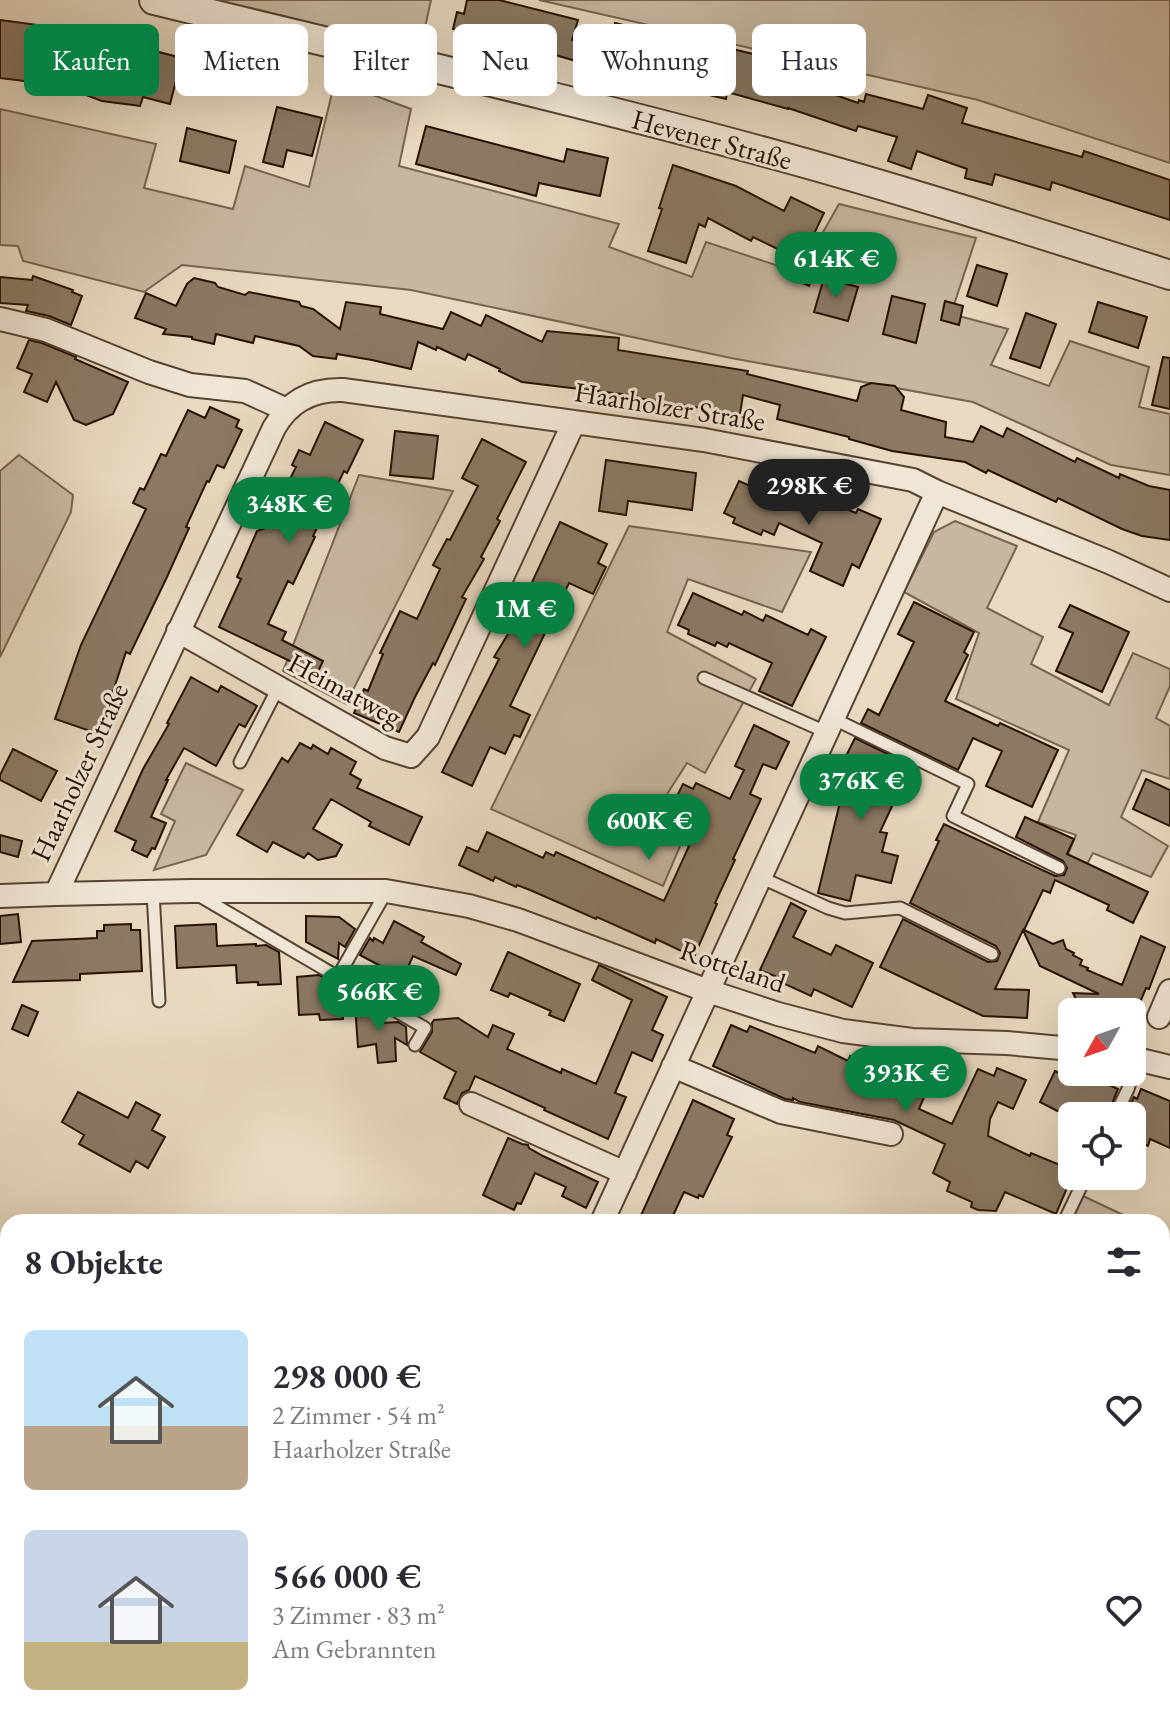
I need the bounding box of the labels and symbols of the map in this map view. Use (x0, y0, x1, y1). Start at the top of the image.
street label: Hevener Straße (628, 100, 796, 178)
pin: 614K € (771, 232, 901, 300)
street label: Haarholzer Straße (572, 373, 768, 439)
pin: 298K € (744, 459, 874, 527)
pin: 348K € (224, 477, 354, 545)
pin: 1M € (478, 582, 572, 650)
street label: Heimatweg (282, 644, 409, 734)
street label: Haarholzer Straße (22, 677, 136, 867)
pin: 376K € (796, 754, 926, 822)
pin: 600K € (584, 794, 714, 862)
street label: Rotteland (676, 931, 791, 1001)
pin: 566K € (314, 965, 444, 1033)
north arrow (1058, 998, 1146, 1086)
pin: 393K € (841, 1046, 971, 1114)

